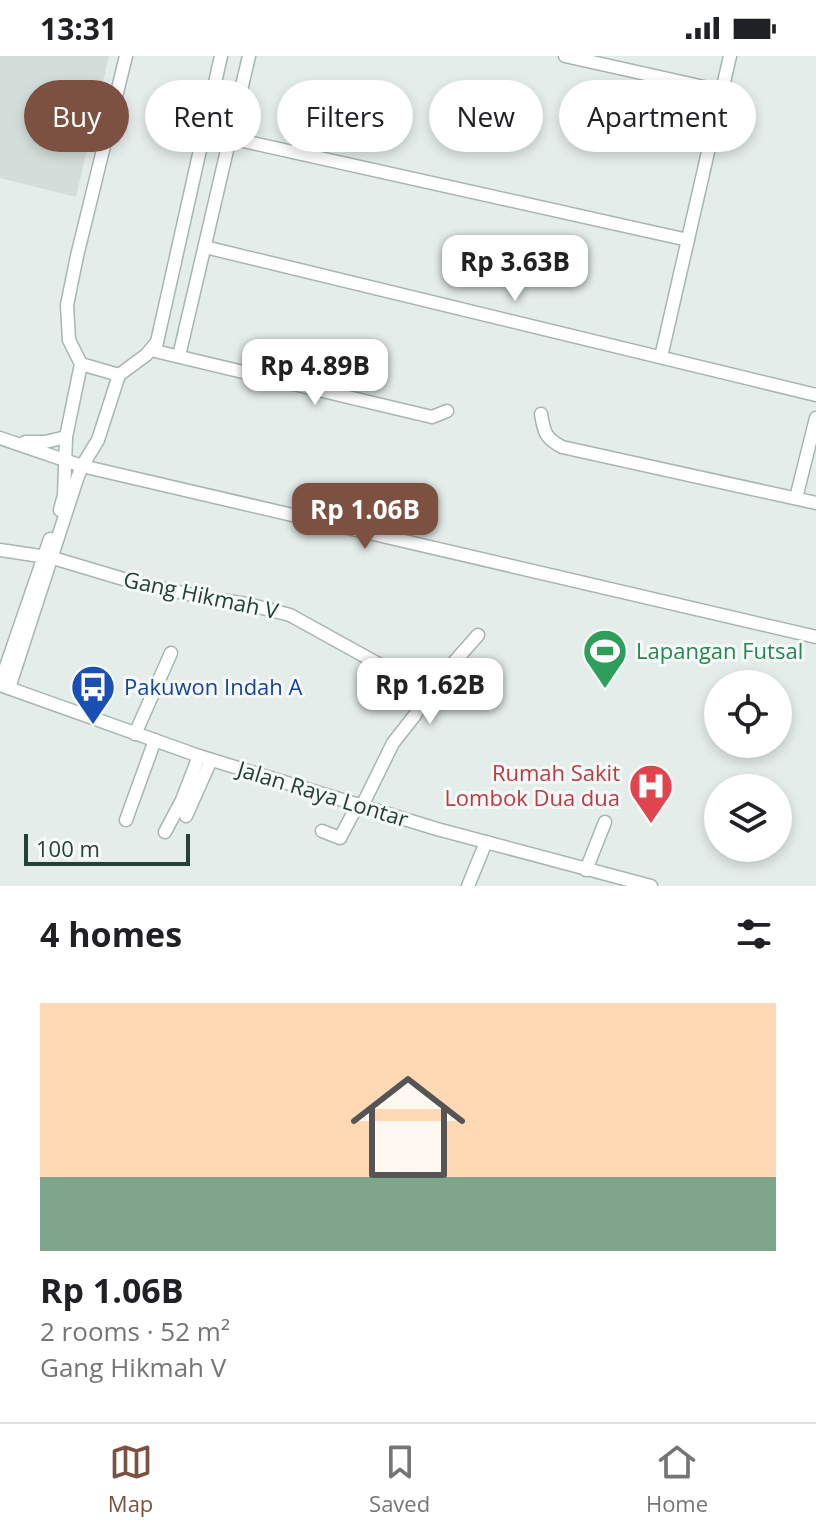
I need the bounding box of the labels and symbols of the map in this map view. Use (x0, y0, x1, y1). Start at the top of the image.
pin: Rp 3.63B (432, 235, 598, 303)
pin: Rp 4.89B (232, 339, 398, 407)
pin: Rp 1.06B (282, 483, 448, 551)
street label: Gang Hikmah V (121, 563, 282, 625)
sports icon: Lapangan Futsal (581, 627, 629, 690)
place label: Lapangan Futsal (636, 635, 803, 665)
pin: Rp 1.62B (347, 658, 513, 726)
bus stop icon: Pakuwon Indah A (69, 663, 117, 726)
place label: Pakuwon Indah A (124, 671, 303, 701)
street label: Jalan Raya Lontar (232, 752, 412, 833)
place label: Rumah Sakit Lombok Dua dua (444, 757, 620, 812)
hospital icon: Rumah Sakit Lombok Dua dua (627, 762, 675, 825)
scale bar (24, 830, 190, 866)

